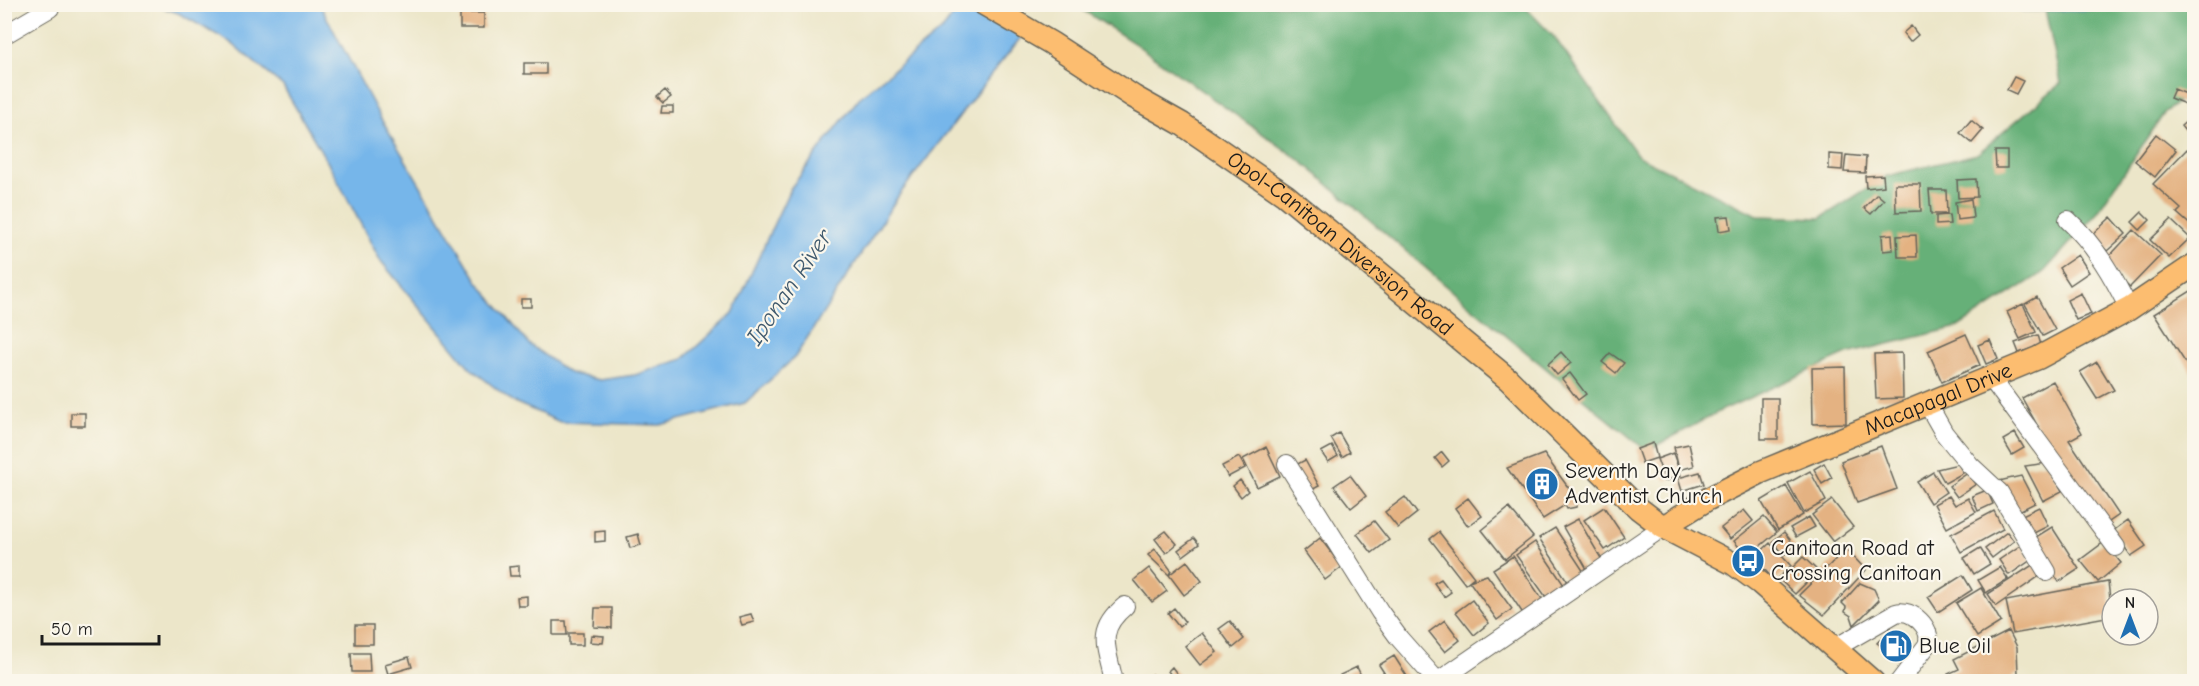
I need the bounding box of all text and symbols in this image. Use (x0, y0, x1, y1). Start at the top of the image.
street label: Opol-Canitoan Diversion Road (1222, 146, 1458, 341)
water label: Iponan River (740, 223, 839, 351)
street label: Macapagal Drive (1860, 357, 2016, 441)
place label: Seventh Day Adventist Church (1565, 458, 1722, 509)
building icon: Seventh Day Adventist Church (1524, 466, 1560, 502)
place label: Canitoan Road at Crossing Canitoan (1771, 535, 1942, 586)
bus stop icon: Canitoan Road at Crossing Canitoan (1730, 543, 1766, 579)
north arrow (2100, 587, 2160, 647)
text: N (2125, 594, 2135, 612)
scale bar (42, 608, 159, 646)
text: 50 m (51, 619, 93, 640)
fuel station icon: Blue Oil (1878, 628, 1914, 664)
place label: Blue Oil (1919, 633, 1991, 659)

